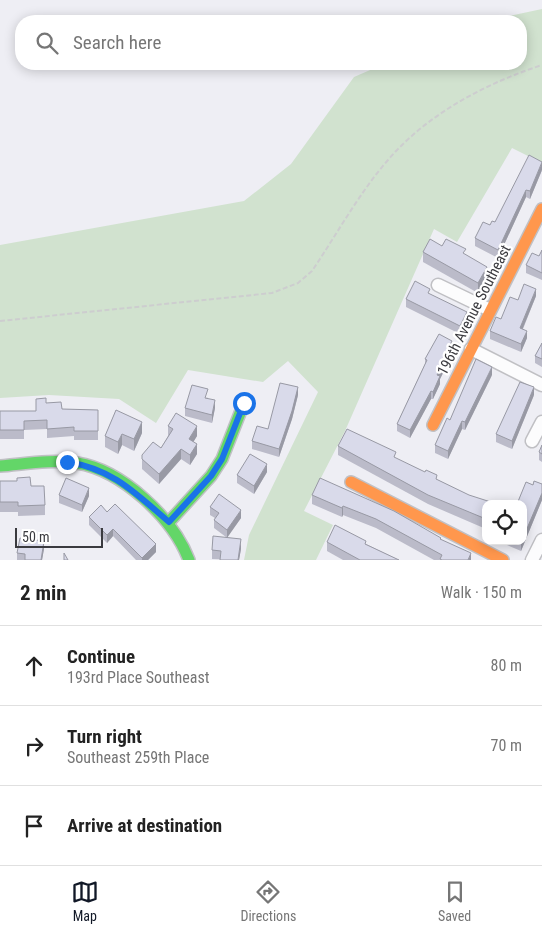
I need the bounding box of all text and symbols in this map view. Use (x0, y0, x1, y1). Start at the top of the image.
search box (15, 15, 527, 70)
icon: search (33, 29, 61, 57)
text: Search here (73, 31, 161, 54)
street label: 196th Avenue Southeast (433, 242, 515, 378)
route start (233, 392, 256, 415)
route end (56, 451, 79, 474)
map controls (482, 500, 527, 545)
button: locate (482, 500, 527, 545)
scale bar (15, 525, 102, 548)
text: 50 m (22, 529, 50, 545)
text: 2 min (20, 581, 67, 605)
text: Walk · 150 m (441, 583, 522, 602)
text: Continue (67, 645, 135, 668)
icon: ahead (20, 652, 48, 680)
text: 80 m (490, 656, 522, 675)
text: 193rd Place Southeast (67, 668, 210, 687)
text: Turn right (67, 725, 142, 748)
icon: right (20, 732, 48, 760)
text: 70 m (490, 736, 522, 755)
text: Southeast 259th Place (67, 748, 209, 767)
icon: arrive (20, 812, 48, 840)
text: Arrive at destination (67, 814, 222, 837)
tab: Map (71, 878, 99, 924)
tab: Directions (240, 878, 296, 924)
tab: Saved (438, 878, 471, 924)

